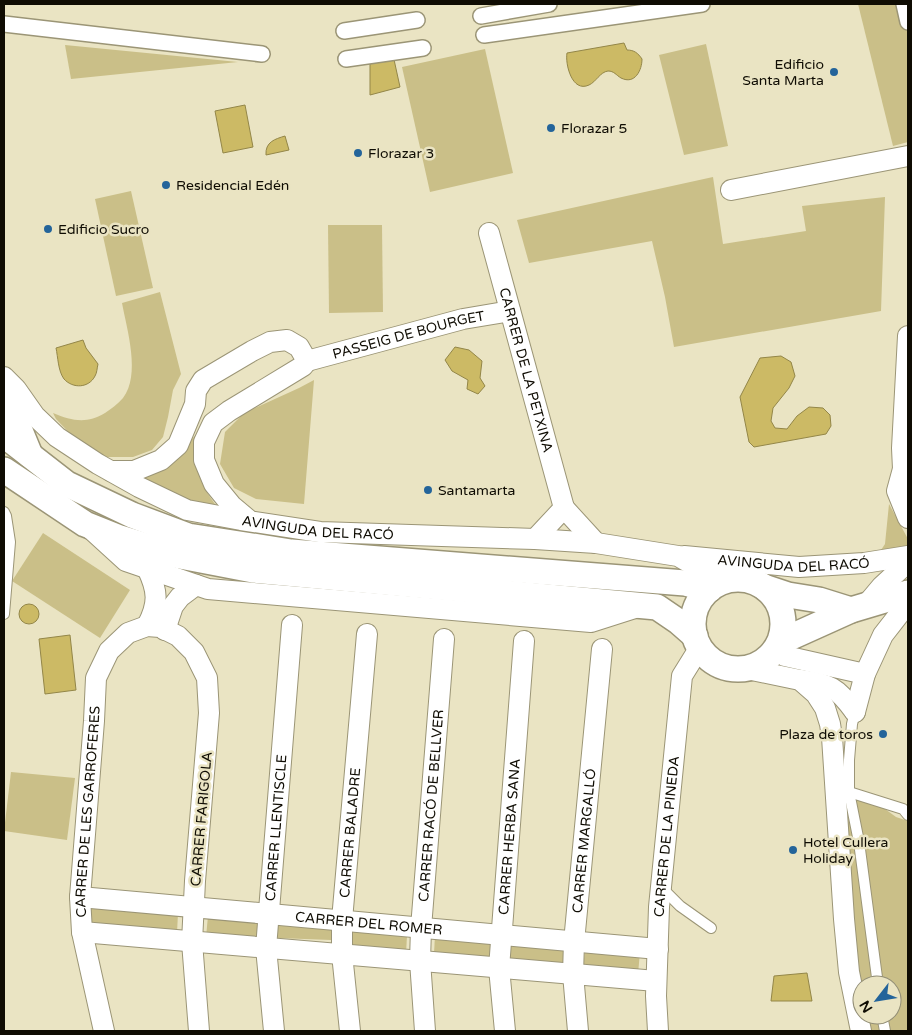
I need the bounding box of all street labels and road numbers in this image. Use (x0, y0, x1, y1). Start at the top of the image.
street label: CARRER DE LA PETXINA (495, 286, 556, 454)
street label: PASSEIG DE BOURGET (331, 307, 486, 363)
street label: AVINGUDA DEL RACÓ (241, 512, 394, 543)
street label: AVINGUDA DEL RACÓ (717, 551, 870, 576)
street label: CARRER DE LES GARROFERES (72, 705, 104, 918)
street label: CARRER RACÓ DE BELLVER (415, 709, 447, 903)
street label: CARRER FARIGOLA (187, 751, 216, 887)
street label: CARRER LLENTISCLE (262, 754, 291, 902)
street label: CARRER DE LA PINEDA (651, 755, 683, 917)
street label: CARRER HERBA SANA (495, 758, 524, 915)
street label: CARRER BALADRE (336, 767, 364, 899)
street label: CARRER MARGALLÓ (569, 768, 600, 914)
street label: CARRER DEL ROMER (295, 908, 443, 939)

